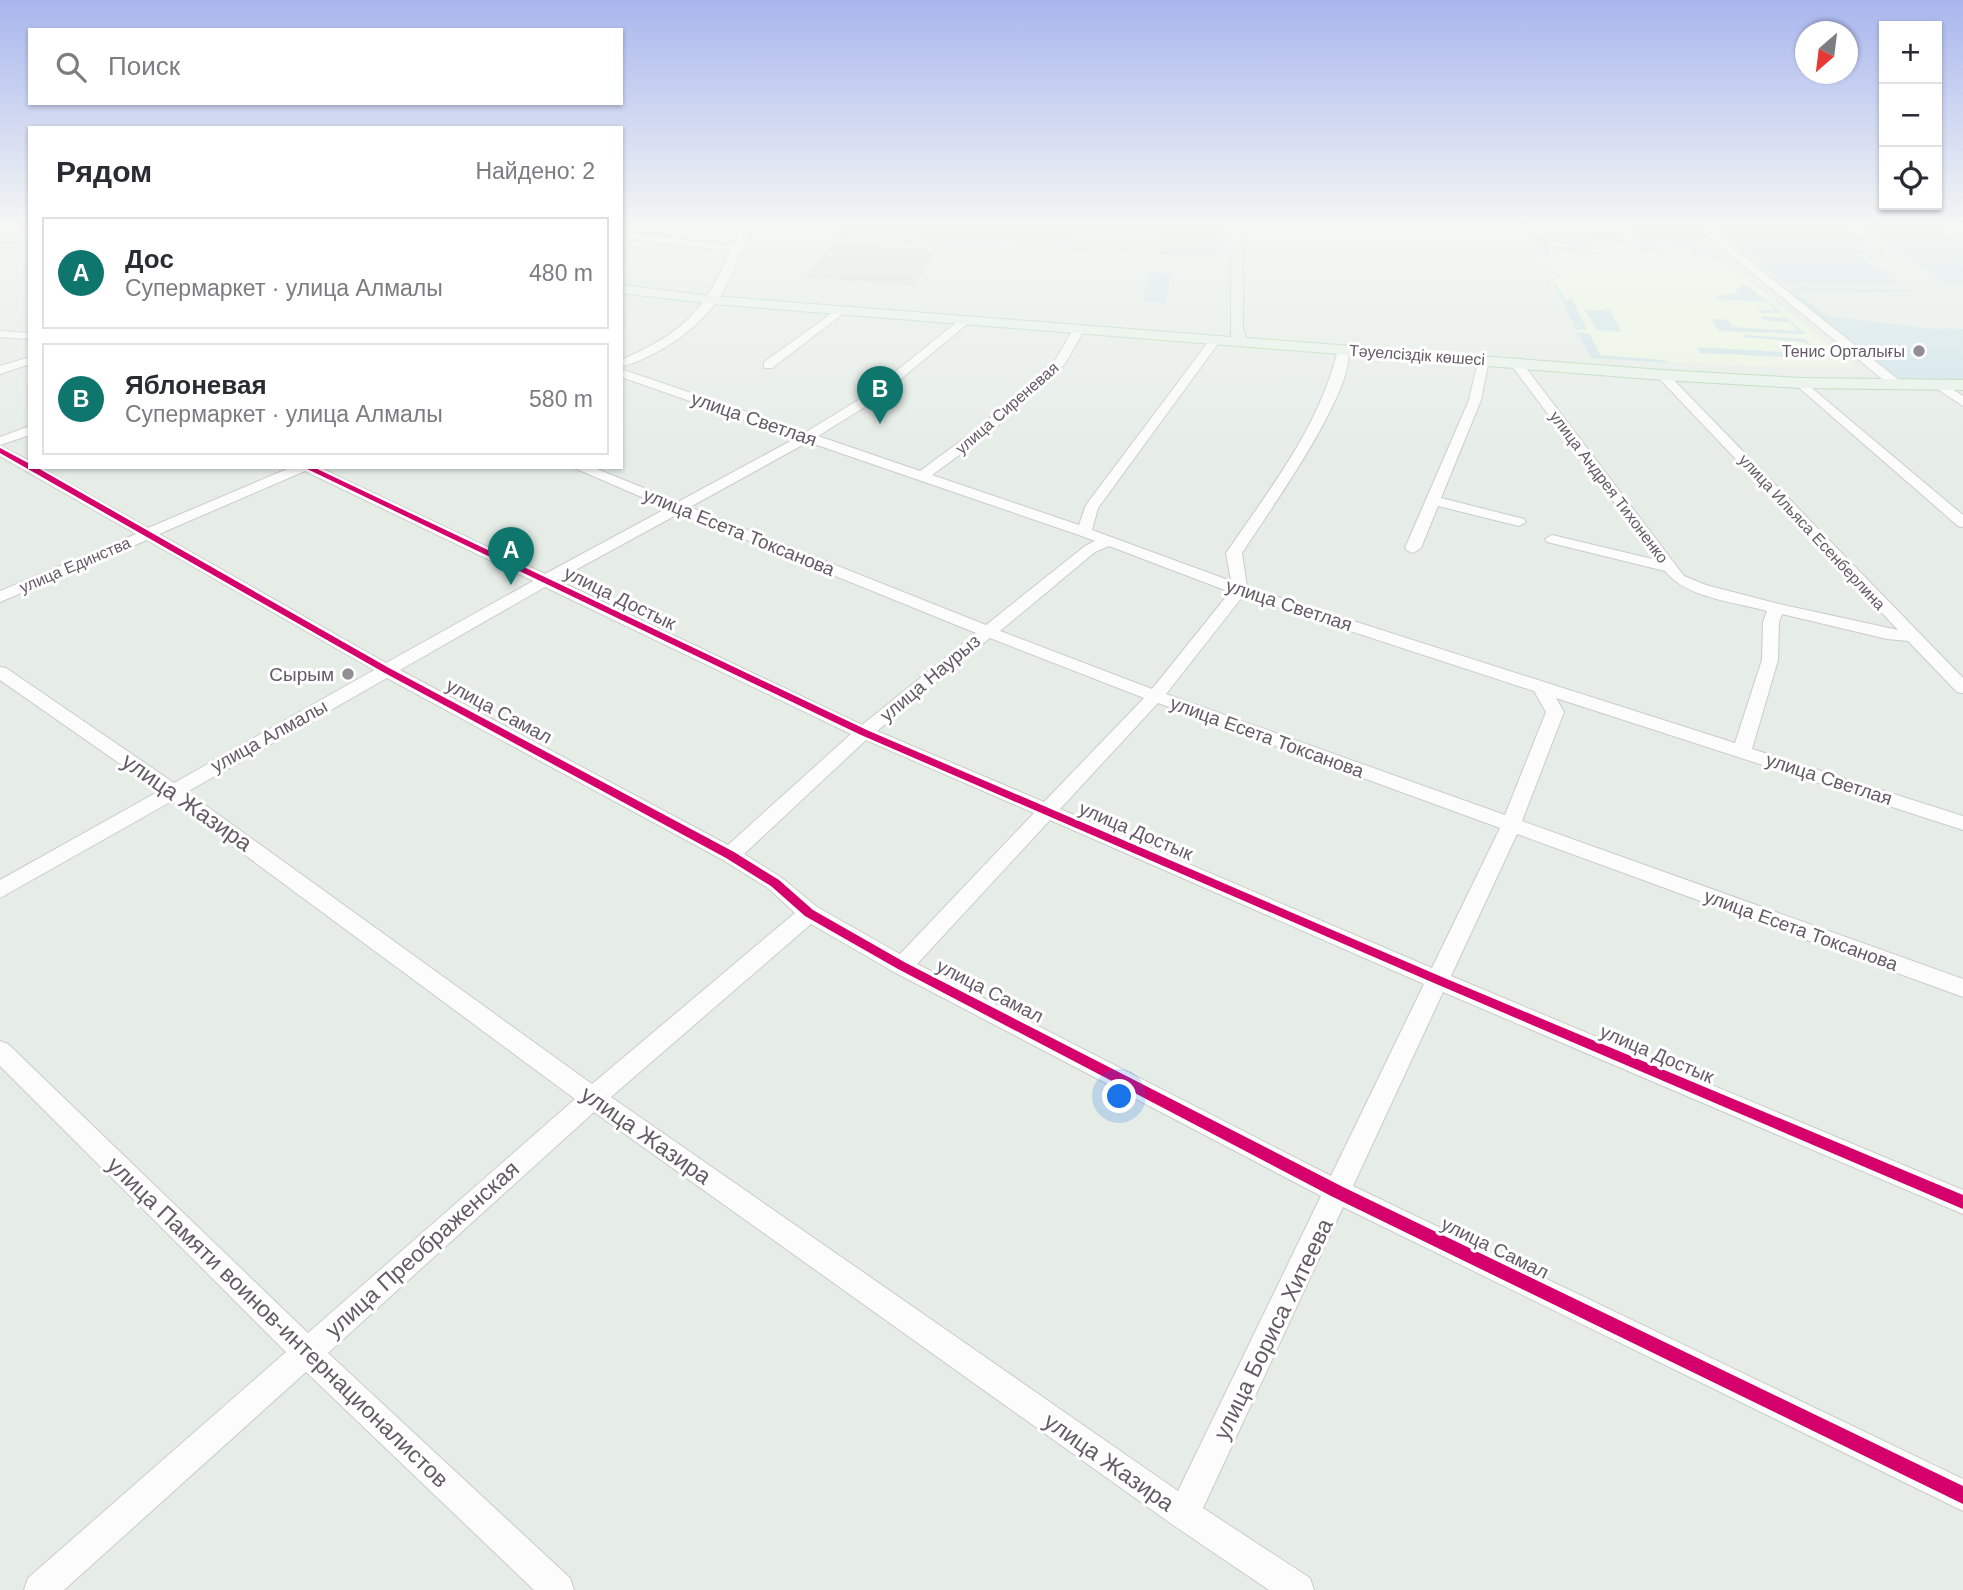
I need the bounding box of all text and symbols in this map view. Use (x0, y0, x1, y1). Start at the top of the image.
north arrow (1795, 21, 1858, 84)
map controls (1879, 21, 1942, 210)
button: + (1879, 21, 1942, 84)
search box (28, 28, 623, 105)
icon: search (52, 48, 90, 86)
text: Поиск (108, 51, 180, 81)
button: − (1879, 84, 1942, 147)
button: locate (1879, 147, 1942, 210)
text: Рядом (56, 155, 152, 188)
text: Найдено: 2 (475, 158, 595, 184)
text: Дос (125, 244, 174, 274)
text: A (73, 260, 89, 286)
text: 480 m (529, 260, 593, 286)
text: Супермаркет · улица Алмалы (125, 275, 443, 301)
street label: Тәуелсіздік көшесі (1348, 342, 1486, 368)
place label: Тенис Орталығы (1782, 343, 1905, 360)
marker: Тенис Орталығы (1911, 343, 1927, 359)
street label: улица Сиреневая (952, 359, 1062, 457)
pin: B (857, 366, 903, 424)
text: Яблоневая (125, 370, 267, 400)
text: B (73, 386, 89, 412)
text: 580 m (529, 386, 593, 412)
street label: улица Светлая (689, 388, 819, 450)
text: Супермаркет · улица Алмалы (125, 401, 443, 427)
street label: улица Андрея Тихоненко (1546, 408, 1672, 566)
street label: улица Ильяса Есенберлина (1736, 451, 1889, 613)
street label: улица Есета Токсанова (640, 484, 838, 580)
pin: A (488, 527, 534, 585)
street label: улица Единства (17, 534, 133, 596)
street label: улица Достык (561, 562, 680, 634)
street label: улица Светлая (1223, 575, 1355, 635)
street label: улица Наурыз (876, 630, 984, 726)
place label: Сырым (269, 664, 334, 685)
marker: Сырым (340, 666, 356, 682)
street label: улица Самал (443, 674, 555, 748)
street label: улица Есета Токсанова (1167, 692, 1367, 782)
street label: улица Алмалы (207, 695, 331, 777)
street label: улица Жазира (117, 748, 257, 857)
street label: улица Светлая (1763, 749, 1895, 809)
street label: улица Достык (1076, 798, 1197, 865)
street label: улица Есета Токсанова (1701, 885, 1901, 975)
street label: улица Самал (933, 955, 1047, 1027)
street label: улица Достык (1597, 1021, 1718, 1088)
your location (1102, 1079, 1136, 1113)
street label: улица Жазира (576, 1081, 716, 1190)
street label: улица Памяти воинов-интернационалистов (102, 1151, 454, 1493)
street label: улица Преображенская (320, 1155, 524, 1343)
street label: улица Самал (1438, 1213, 1552, 1283)
street label: улица Бориса Хитеева (1208, 1214, 1338, 1444)
street label: улица Жазира (1039, 1408, 1179, 1517)

